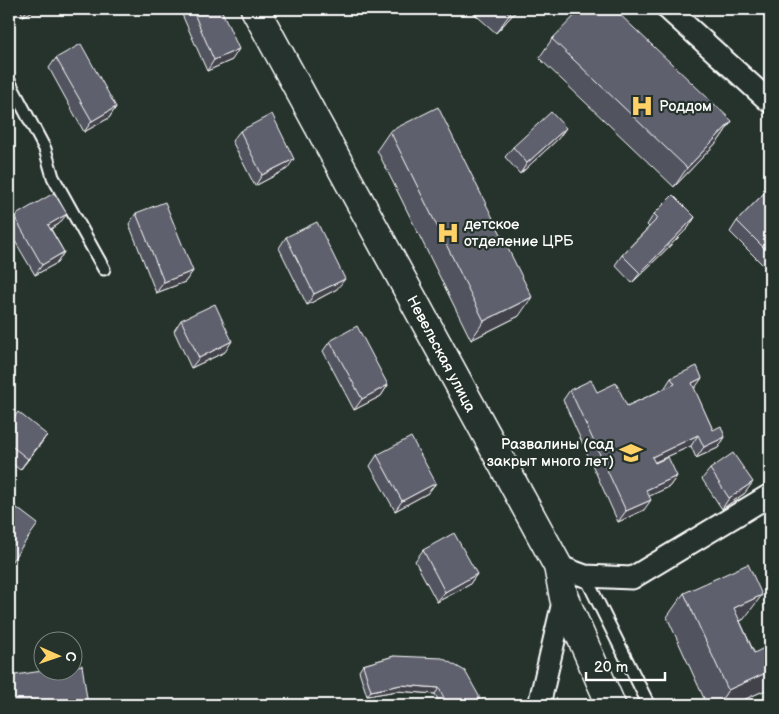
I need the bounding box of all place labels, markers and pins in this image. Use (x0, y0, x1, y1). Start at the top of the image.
hospital icon: Роддом (629, 93, 655, 119)
place label: Роддом (659, 97, 712, 116)
place label: детское отделение ЦРБ (464, 215, 574, 251)
hospital icon: детское отделение ЦРБ (435, 220, 461, 246)
place label: Развалины (сад закрыт много лет) (487, 435, 614, 471)
school or university icon: Развалины (сад закрыт много лет) (618, 440, 644, 466)

